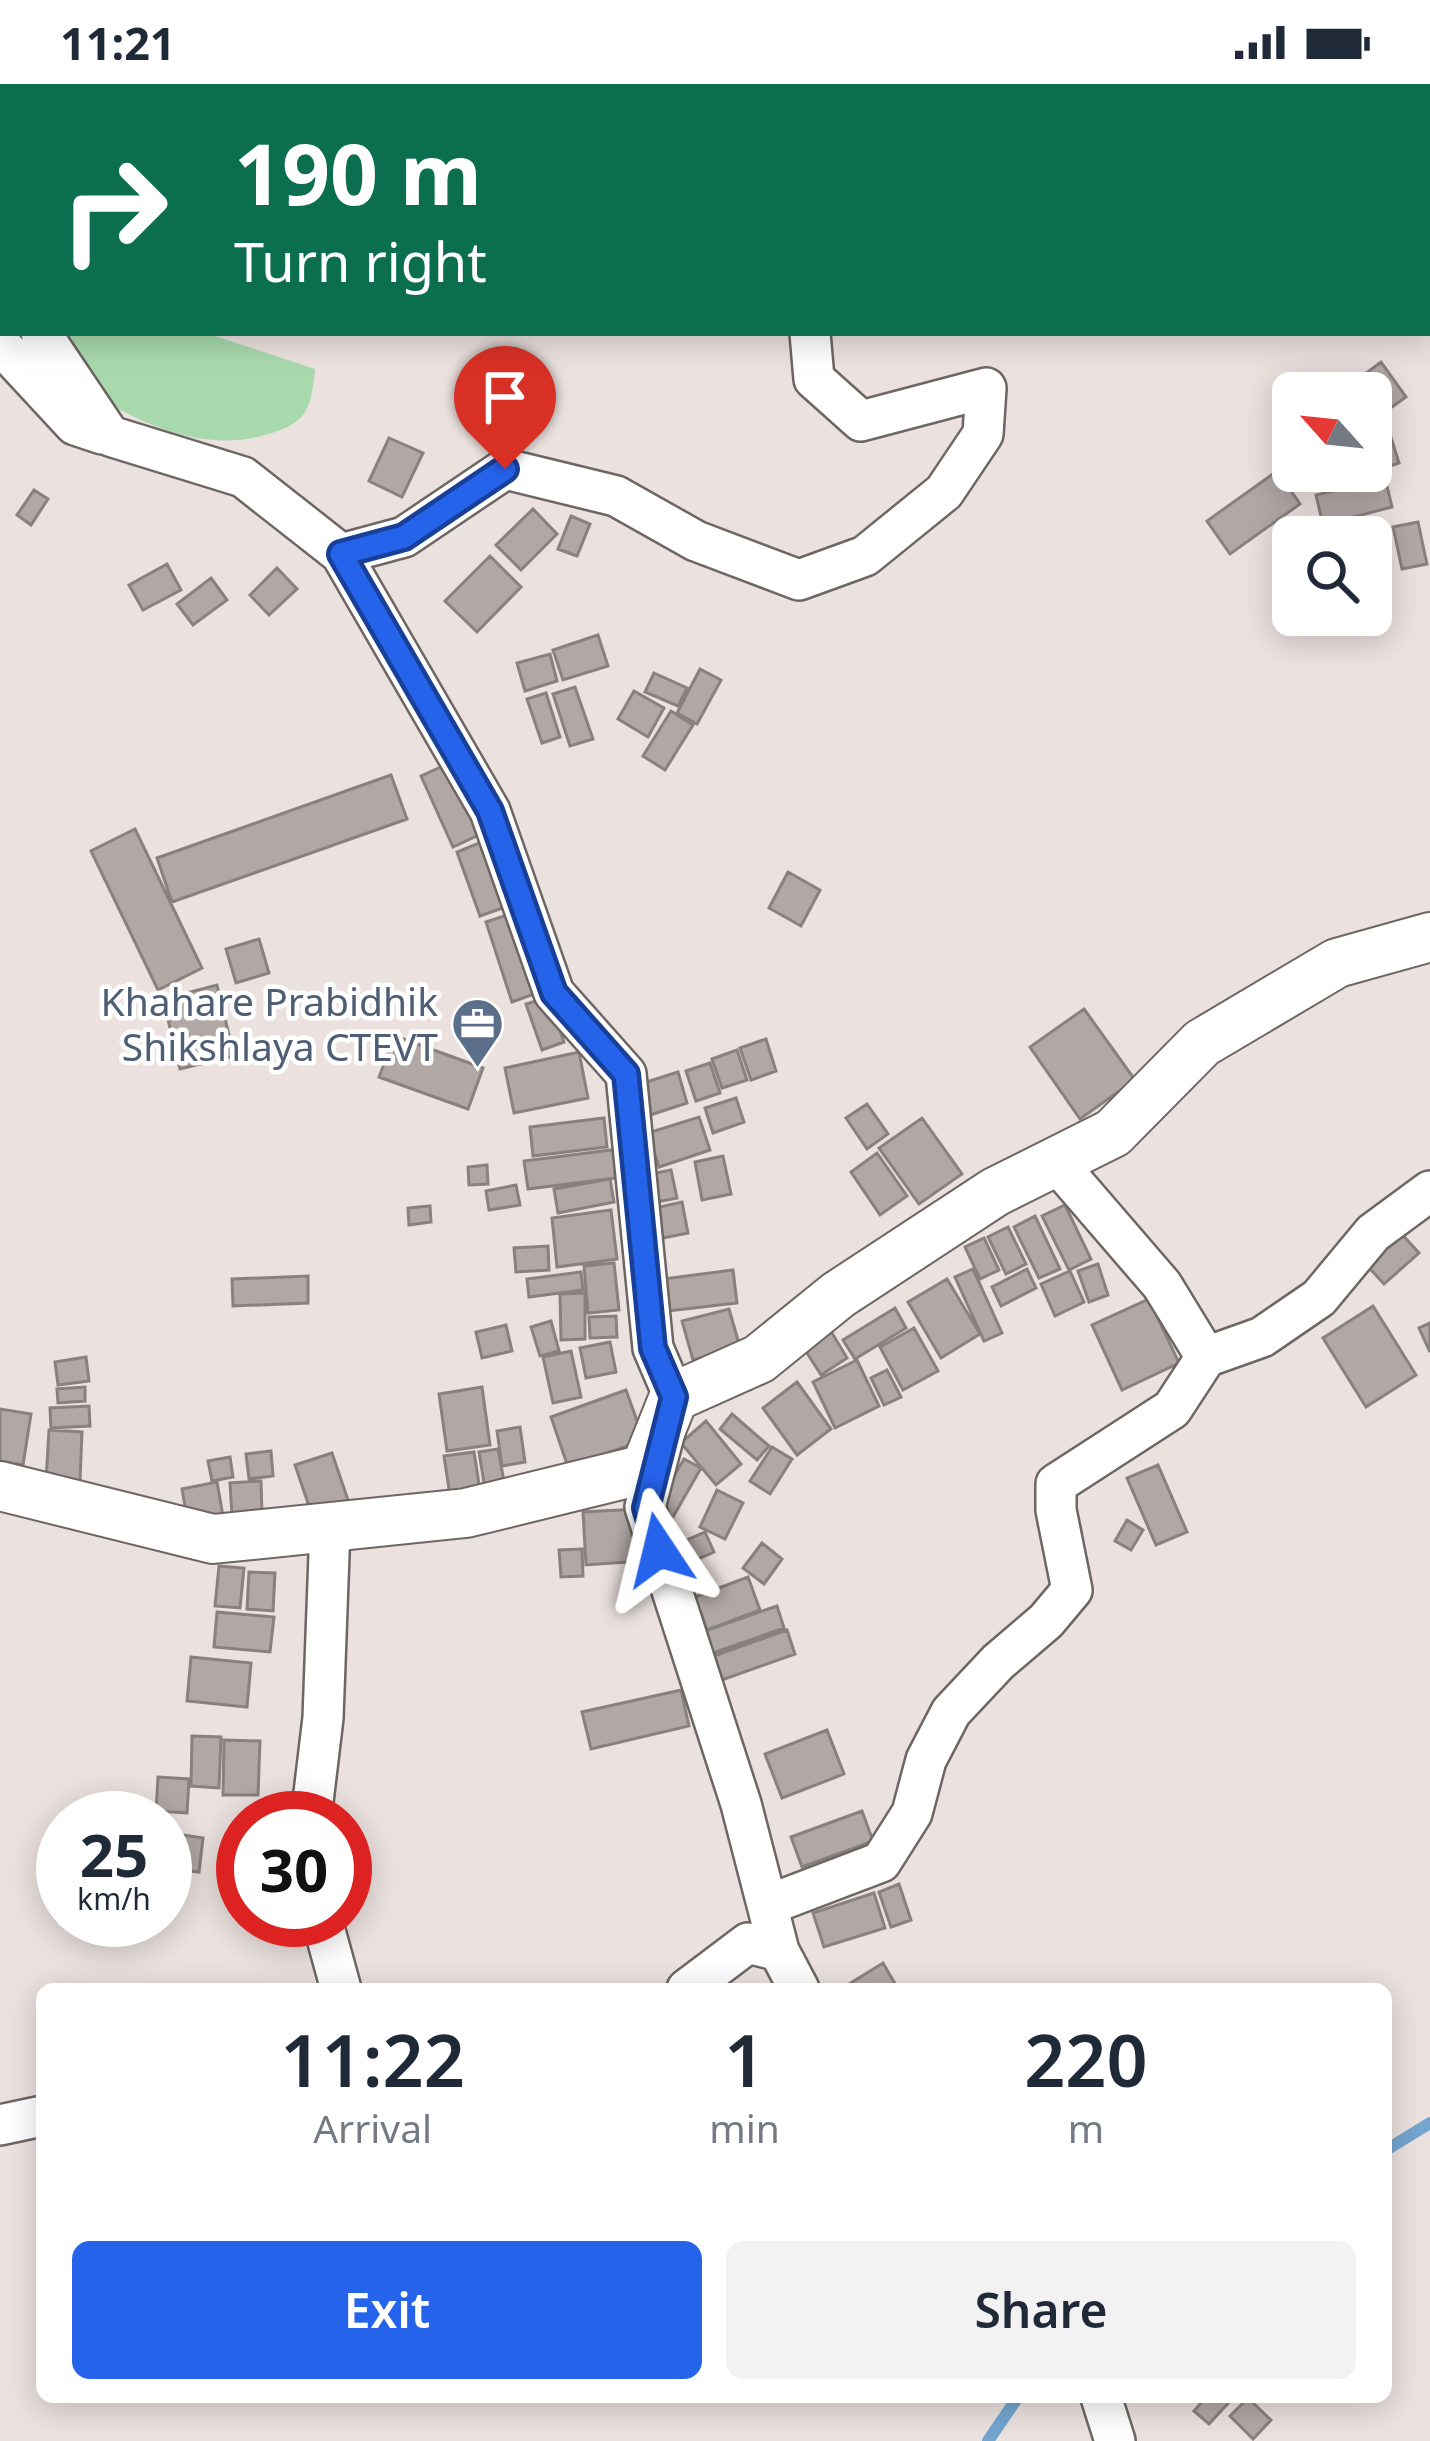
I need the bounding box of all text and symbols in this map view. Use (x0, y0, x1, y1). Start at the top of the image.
text: 11:21 (60, 12, 176, 73)
text: 190 m (234, 115, 482, 230)
icon: right (36, 132, 192, 288)
text: Turn right (234, 224, 487, 298)
pin (454, 346, 556, 469)
icon: arrive (472, 364, 538, 430)
north arrow (1272, 372, 1392, 492)
map controls (1272, 372, 1392, 636)
button: search (1272, 516, 1392, 636)
place label: Khahare Prabidhik Shikshlaya CTEVT (101, 974, 438, 1072)
office icon: Khahare Prabidhik Shikshlaya CTEVT (449, 996, 505, 1070)
position arrow (596, 1487, 722, 1613)
speed limit sign: 30 (216, 1791, 372, 1947)
text: 25 (80, 1813, 148, 1895)
text: km/h (77, 1878, 151, 1919)
text: 11:22 (280, 2010, 465, 2108)
text: 1 (724, 2010, 765, 2108)
text: 220 (1024, 2010, 1148, 2108)
text: Arrival (313, 2101, 432, 2154)
text: min (709, 2101, 780, 2154)
text: m (1068, 2101, 1104, 2154)
button: Exit (72, 2241, 702, 2379)
button: Share (726, 2241, 1356, 2379)

